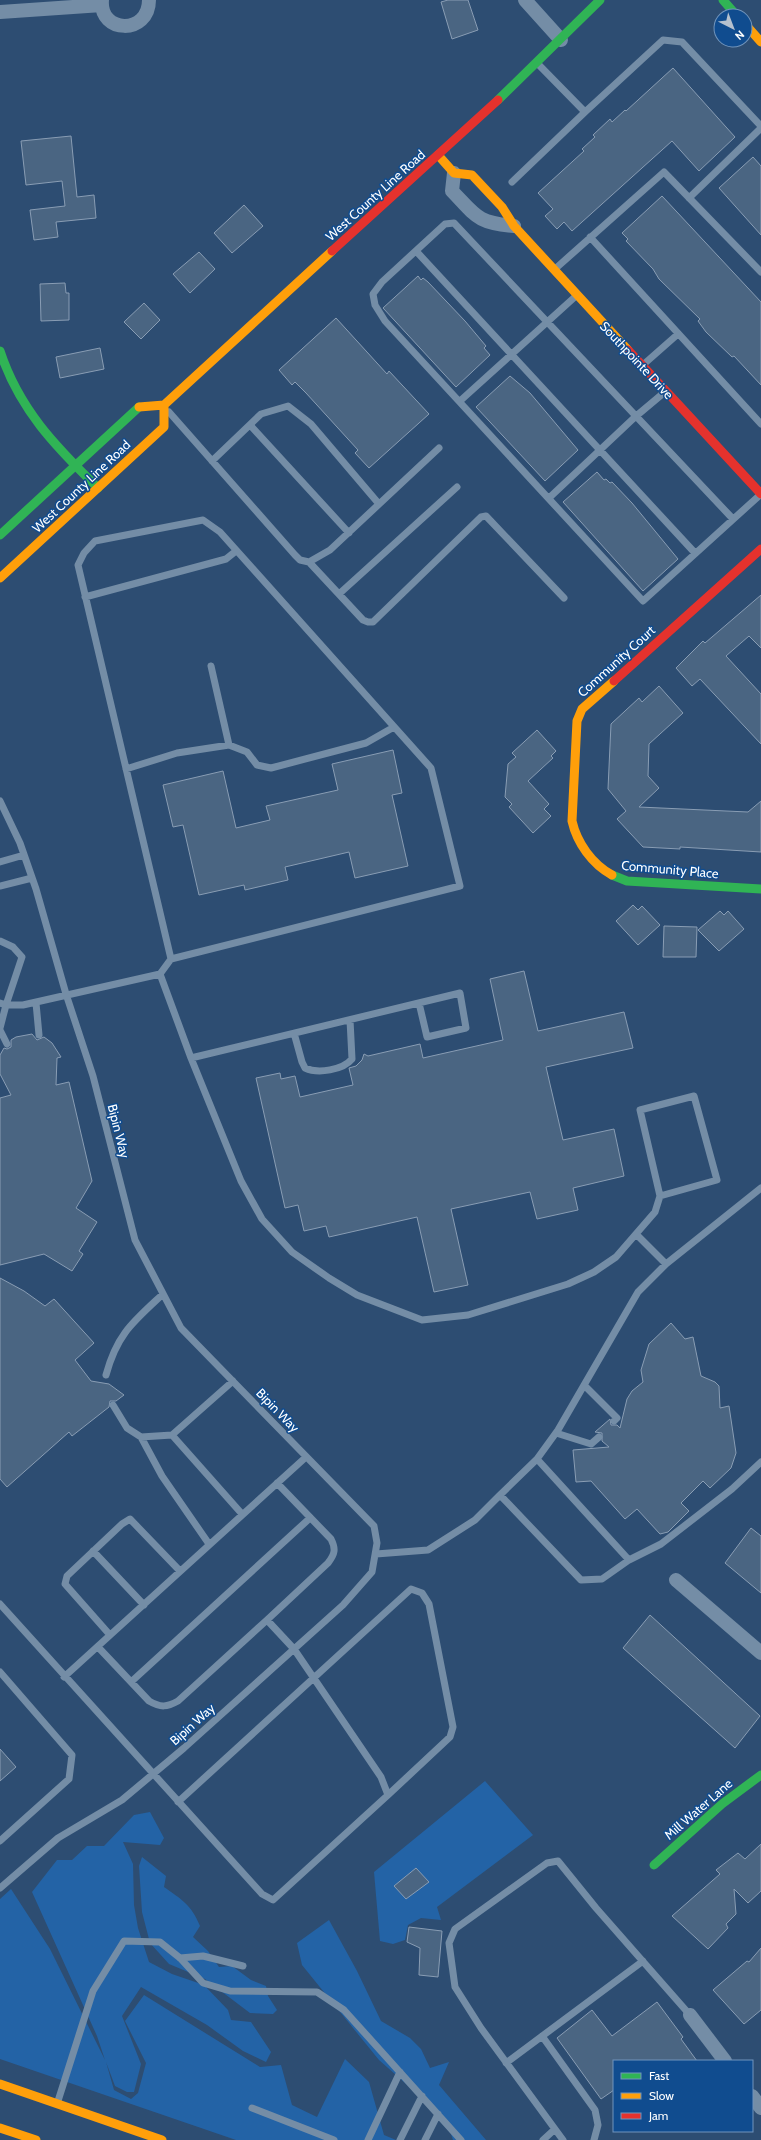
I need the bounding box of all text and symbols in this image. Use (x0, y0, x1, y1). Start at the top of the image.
north arrow (713, 8, 753, 48)
text: N (732, 28, 747, 43)
street label: West County Line Road (322, 146, 428, 244)
street label: Southpointe Drive (597, 318, 677, 402)
street label: West County Line Road (29, 436, 133, 536)
street label: Community Court (574, 622, 659, 700)
street label: Community Place (621, 857, 720, 881)
street label: Bipin Way (105, 1102, 134, 1160)
street label: Bipin Way (253, 1385, 303, 1436)
street label: Bipin Way (166, 1699, 218, 1748)
street label: Mill Water Lane (661, 1775, 736, 1843)
legend (613, 2060, 753, 2132)
text: Fast (649, 2068, 669, 2083)
text: Slow (649, 2088, 674, 2103)
text: Jam (648, 2108, 668, 2123)

